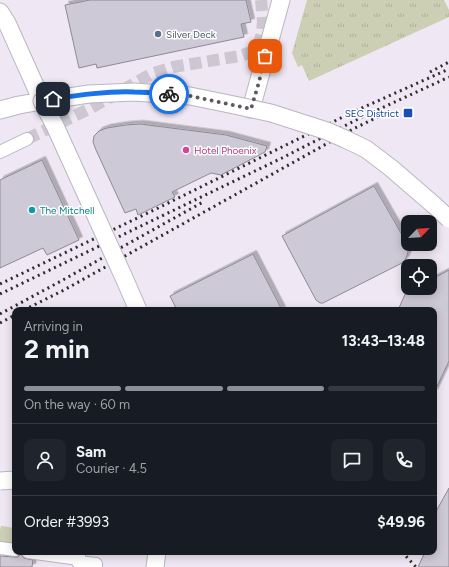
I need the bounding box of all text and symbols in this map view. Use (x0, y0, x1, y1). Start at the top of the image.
place label: Silver Deck (166, 28, 216, 41)
marker: Silver Deck (153, 29, 163, 39)
pin (248, 39, 282, 73)
icon: bag (254, 45, 276, 67)
courier (149, 74, 189, 114)
pin (36, 82, 70, 116)
icon: bike (158, 83, 180, 105)
icon: home (42, 88, 64, 110)
place label: SEC District (345, 107, 399, 120)
marker: SEC District (402, 107, 414, 119)
place label: Hotel Phoenix (194, 144, 257, 157)
marker: Hotel Phoenix (181, 145, 191, 155)
place label: The Mitchell (40, 204, 94, 217)
marker: The Mitchell (27, 205, 37, 215)
north arrow (401, 215, 437, 251)
map controls (401, 215, 437, 295)
button: locate (401, 259, 437, 295)
text: Arriving in (24, 319, 83, 334)
text: 13:43–13:48 (342, 332, 425, 350)
text: 2 min (24, 333, 90, 365)
text: On the way · 60 m (24, 397, 130, 412)
button: person (24, 439, 66, 481)
button: chat (331, 439, 373, 481)
button: phone (383, 439, 425, 481)
text: Sam (76, 443, 106, 461)
text: Courier · 4.5 (76, 461, 147, 476)
text: Order #3993 (24, 513, 109, 531)
text: $49.96 (377, 513, 425, 531)

